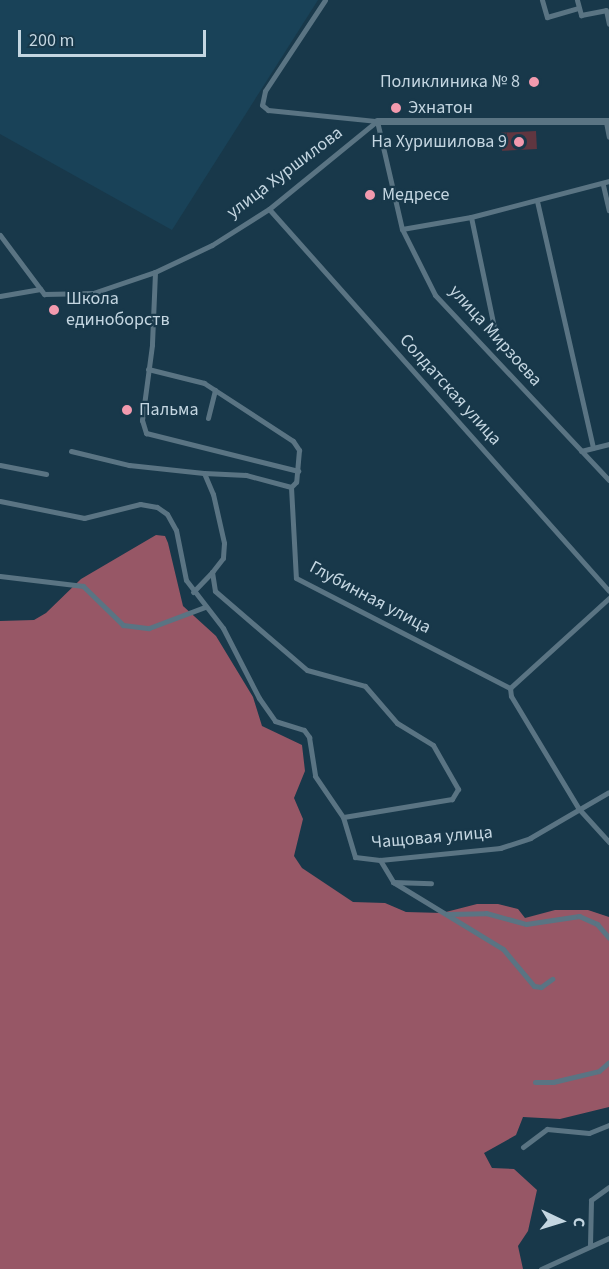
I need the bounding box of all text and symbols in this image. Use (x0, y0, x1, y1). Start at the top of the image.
scale bar (21, 18, 208, 56)
text: 200 m (29, 28, 74, 53)
place label: Поликлиника № 8 (380, 71, 520, 93)
marker: Поликлиника № 8 (525, 73, 543, 91)
place label: Эхнатон (408, 97, 473, 119)
marker: Эхнатон (389, 101, 403, 115)
street label: улица Хуршилова (223, 122, 347, 224)
place label: На Хуришилова 9 (371, 131, 507, 153)
marker: На Хуришилова 9 (512, 135, 526, 149)
place label: Медресе (382, 184, 449, 206)
marker: Медресе (363, 188, 377, 202)
street label: улица Мирзоева (444, 281, 546, 391)
place label: Школа единоборств (66, 289, 170, 332)
marker: Школа единоборств (47, 303, 61, 317)
street label: Солдатская улица (394, 330, 506, 450)
place label: Пальма (139, 399, 199, 421)
marker: Пальма (120, 403, 134, 417)
street label: Глубинная улица (306, 557, 434, 639)
street label: Чащовая улица (371, 822, 493, 854)
north arrow (531, 1191, 591, 1251)
text: С (568, 1217, 590, 1228)

